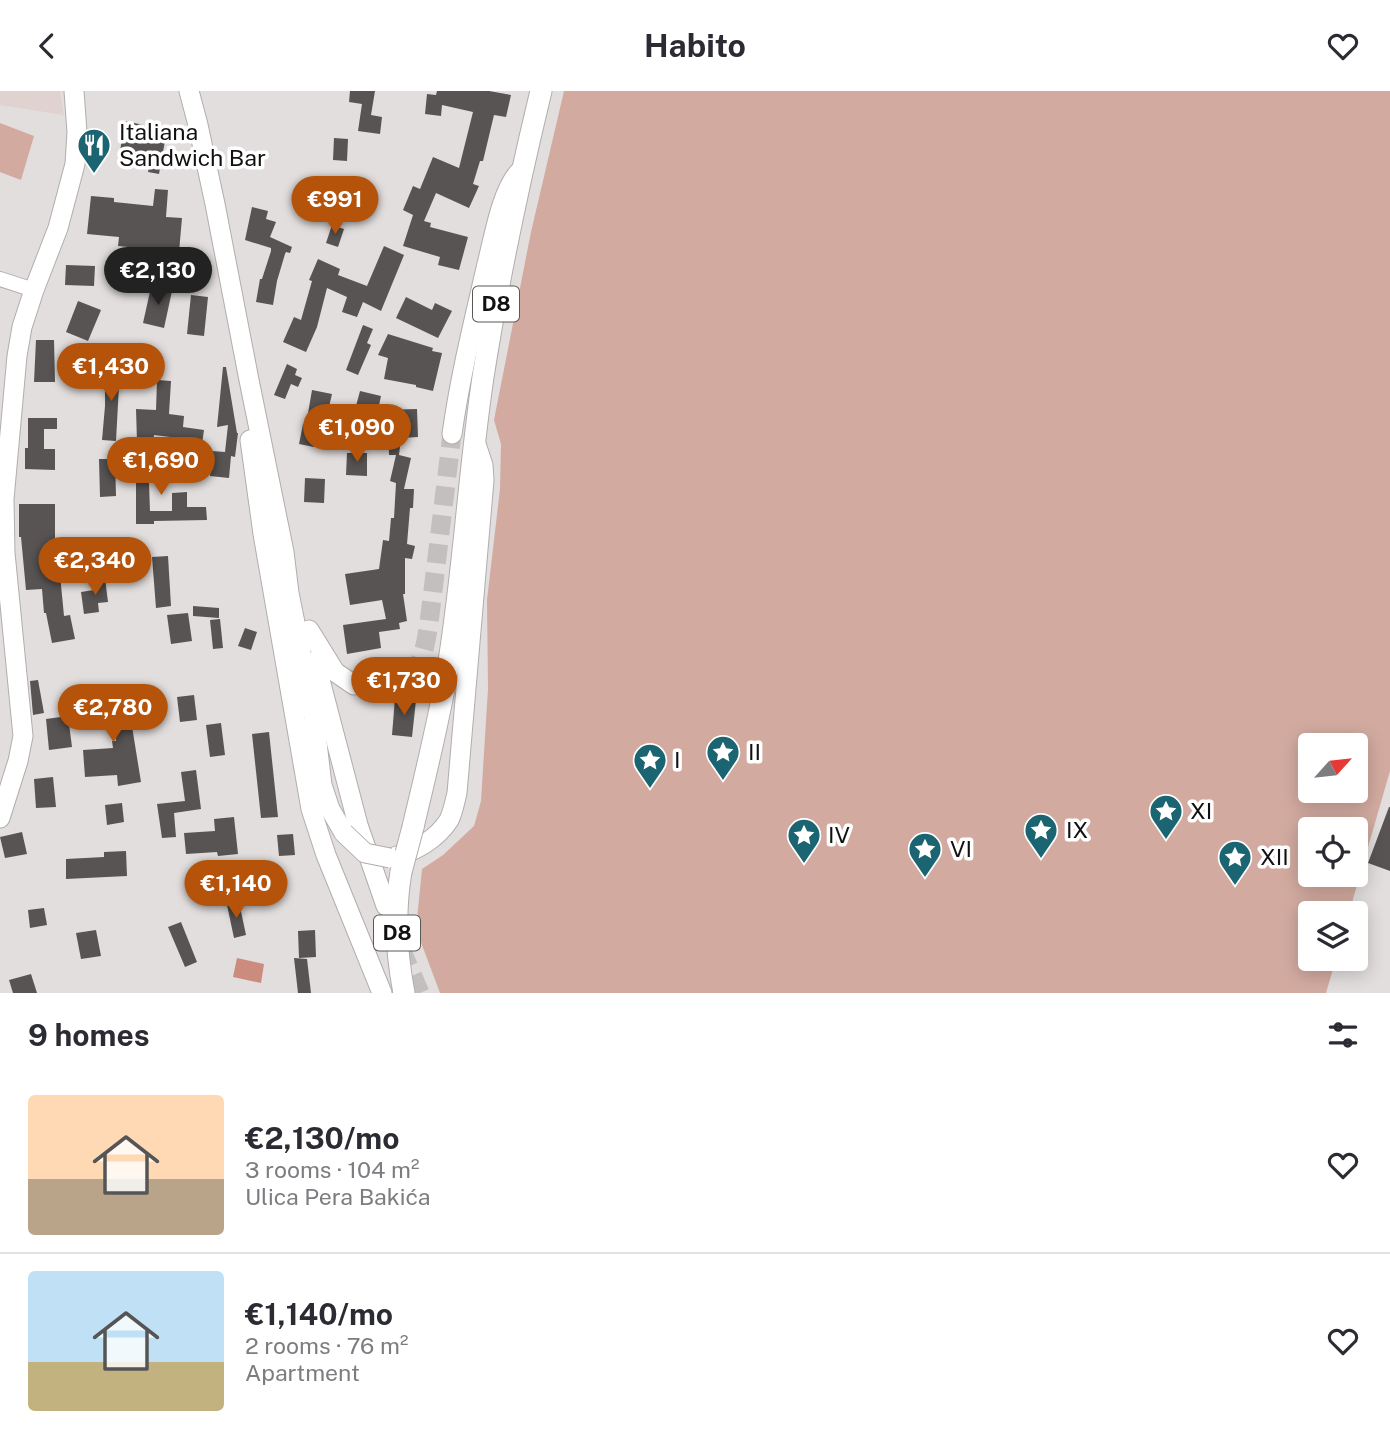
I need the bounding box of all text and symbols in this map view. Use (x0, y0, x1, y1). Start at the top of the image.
icon: back (28, 27, 66, 65)
text: Habito (644, 27, 746, 64)
icon: heart (1324, 27, 1362, 65)
place label: Italiana Sandwich Bar (119, 118, 266, 171)
restaurant icon: Italiana Sandwich Bar (75, 126, 113, 175)
pin: €991 (294, 177, 376, 236)
text: €991 (307, 185, 363, 212)
pin: €2,130 (101, 247, 215, 307)
text: €2,130 (120, 256, 196, 283)
road number: D8 (473, 287, 519, 321)
pin: €1,430 (54, 343, 168, 403)
text: €1,430 (73, 352, 149, 379)
pin: €1,090 (300, 405, 414, 464)
text: €1,090 (319, 413, 395, 440)
pin: €1,690 (104, 437, 218, 497)
text: €1,690 (123, 446, 199, 473)
pin: €2,340 (38, 538, 152, 597)
text: €2,340 (54, 546, 136, 573)
pin: €1,730 (347, 657, 461, 717)
text: €1,730 (367, 666, 441, 693)
pin: €2,780 (56, 685, 170, 744)
text: €2,780 (74, 693, 152, 720)
place icon: II (704, 733, 742, 782)
north arrow (1298, 733, 1368, 803)
map controls (1298, 733, 1368, 971)
place label: II (748, 738, 761, 765)
place icon: I (631, 741, 669, 790)
place label: I (674, 746, 681, 773)
place icon: XI (1147, 792, 1185, 841)
place label: XI (1190, 797, 1212, 824)
place icon: IX (1022, 811, 1060, 860)
place icon: IV (785, 816, 823, 865)
place label: IX (1066, 816, 1088, 843)
button: locate (1298, 817, 1368, 887)
place label: IV (828, 821, 850, 848)
place icon: VI (906, 830, 944, 879)
place label: VI (950, 835, 972, 862)
place icon: XII (1216, 838, 1254, 887)
place label: XII (1260, 843, 1289, 870)
pin: €1,140 (179, 861, 293, 920)
text: €1,140 (201, 869, 271, 896)
button: layers (1298, 901, 1368, 971)
road number: D8 (374, 915, 420, 951)
icon: filters (1324, 1016, 1362, 1054)
text: 9 homes (28, 1017, 150, 1053)
text: €2,130/mo (245, 1120, 400, 1156)
icon: home (84, 1123, 168, 1207)
icon: heart (1324, 1146, 1362, 1184)
text: 3 rooms · 104 m² (245, 1156, 419, 1183)
text: Ulica Pera Bakića (245, 1183, 431, 1210)
text: €1,140/mo (245, 1296, 393, 1332)
icon: home (84, 1299, 168, 1383)
icon: heart (1324, 1322, 1362, 1360)
text: 2 rooms · 76 m² (245, 1332, 408, 1359)
text: Apartment (245, 1359, 360, 1386)

